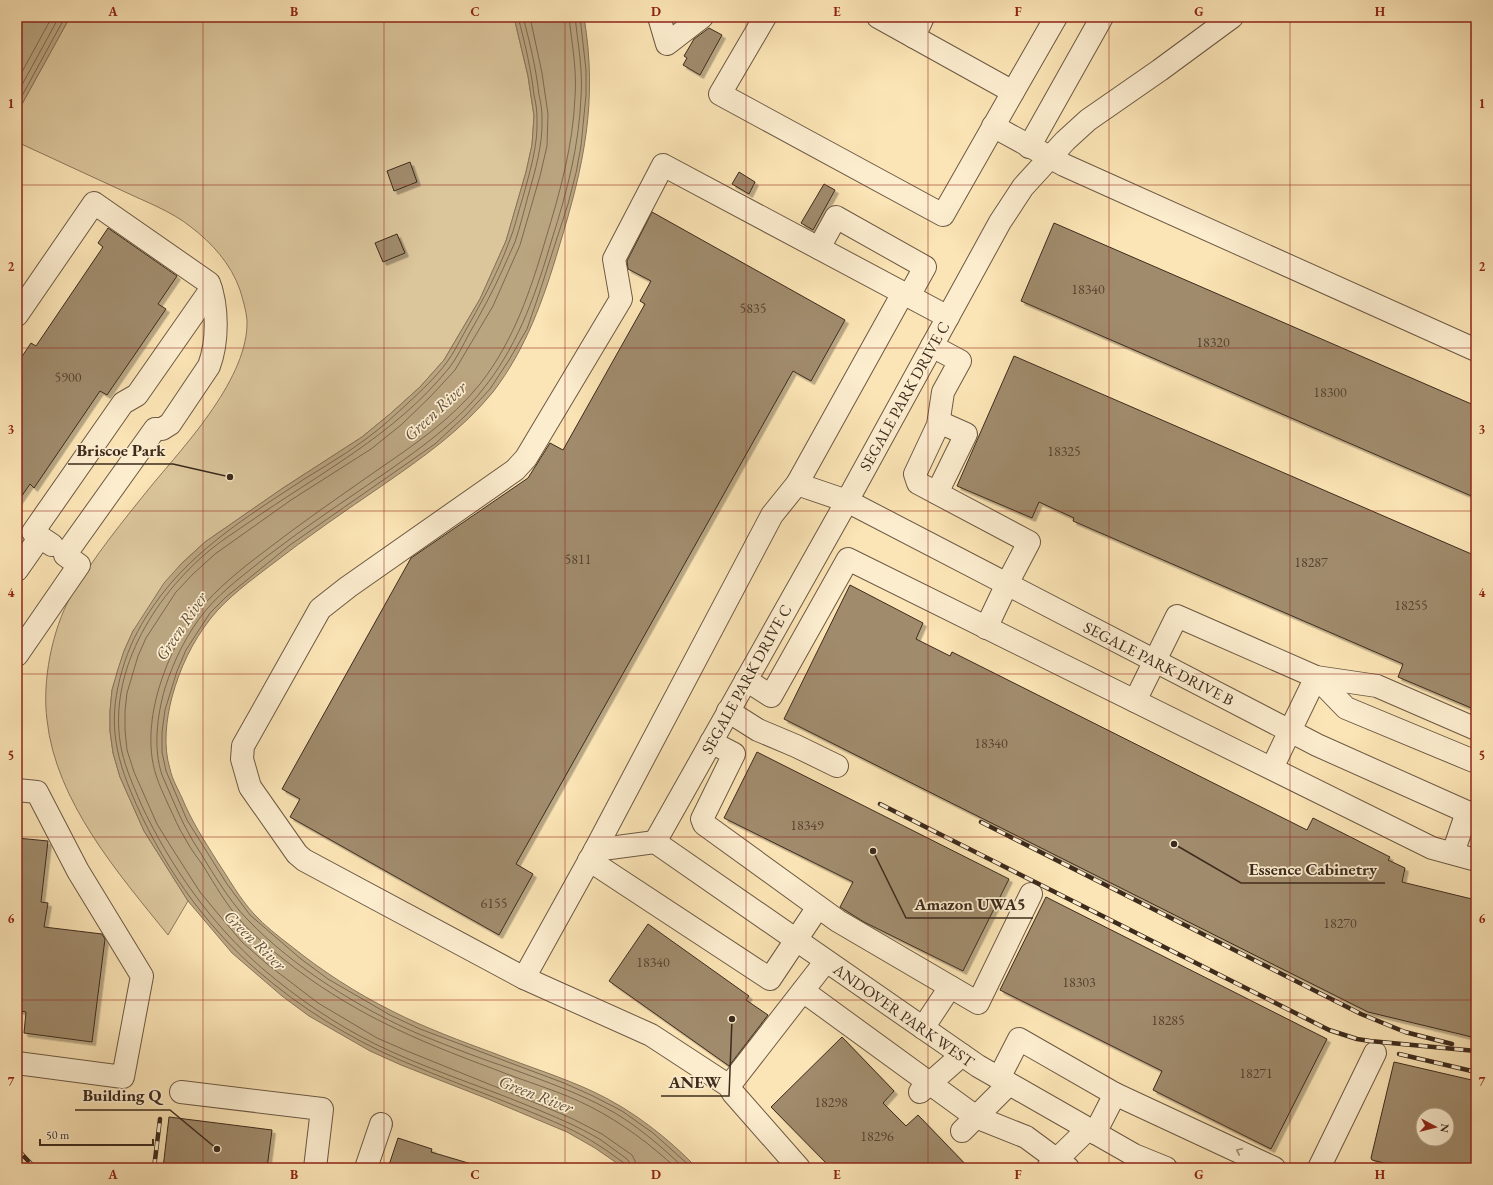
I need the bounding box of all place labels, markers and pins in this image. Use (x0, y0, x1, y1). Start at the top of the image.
callout: Briscoe Park (68, 435, 173, 464)
callout: Essence Cabinetry (1241, 854, 1385, 883)
callout: Amazon UWA5 (906, 889, 1033, 918)
callout: ANEW (661, 1067, 729, 1096)
callout: Building Q (75, 1081, 170, 1110)

